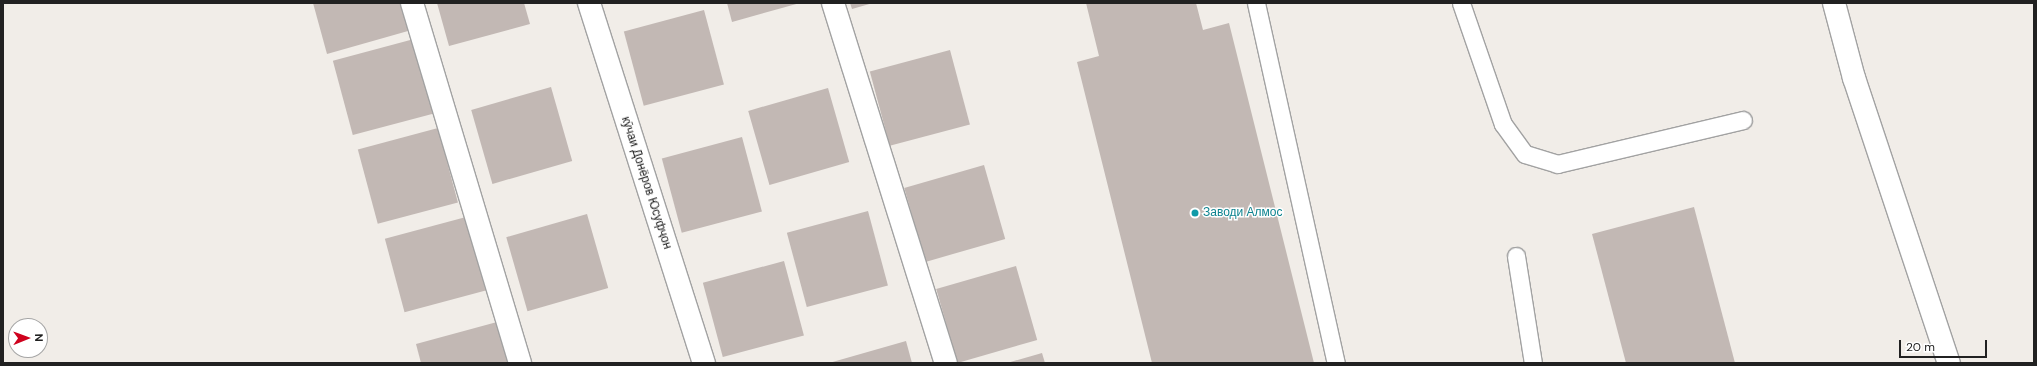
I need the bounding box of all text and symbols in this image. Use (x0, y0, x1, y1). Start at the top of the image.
street label: кӯчаи Донёров Юсуфҷон (618, 115, 674, 251)
place label: Заводи Алмос (1203, 206, 1282, 220)
marker: Заводи Алмос (1190, 208, 1200, 218)
north arrow (8, 318, 48, 358)
scale bar (1901, 332, 1989, 358)
text: N (32, 334, 46, 342)
text: 20 m (1906, 339, 1935, 355)

